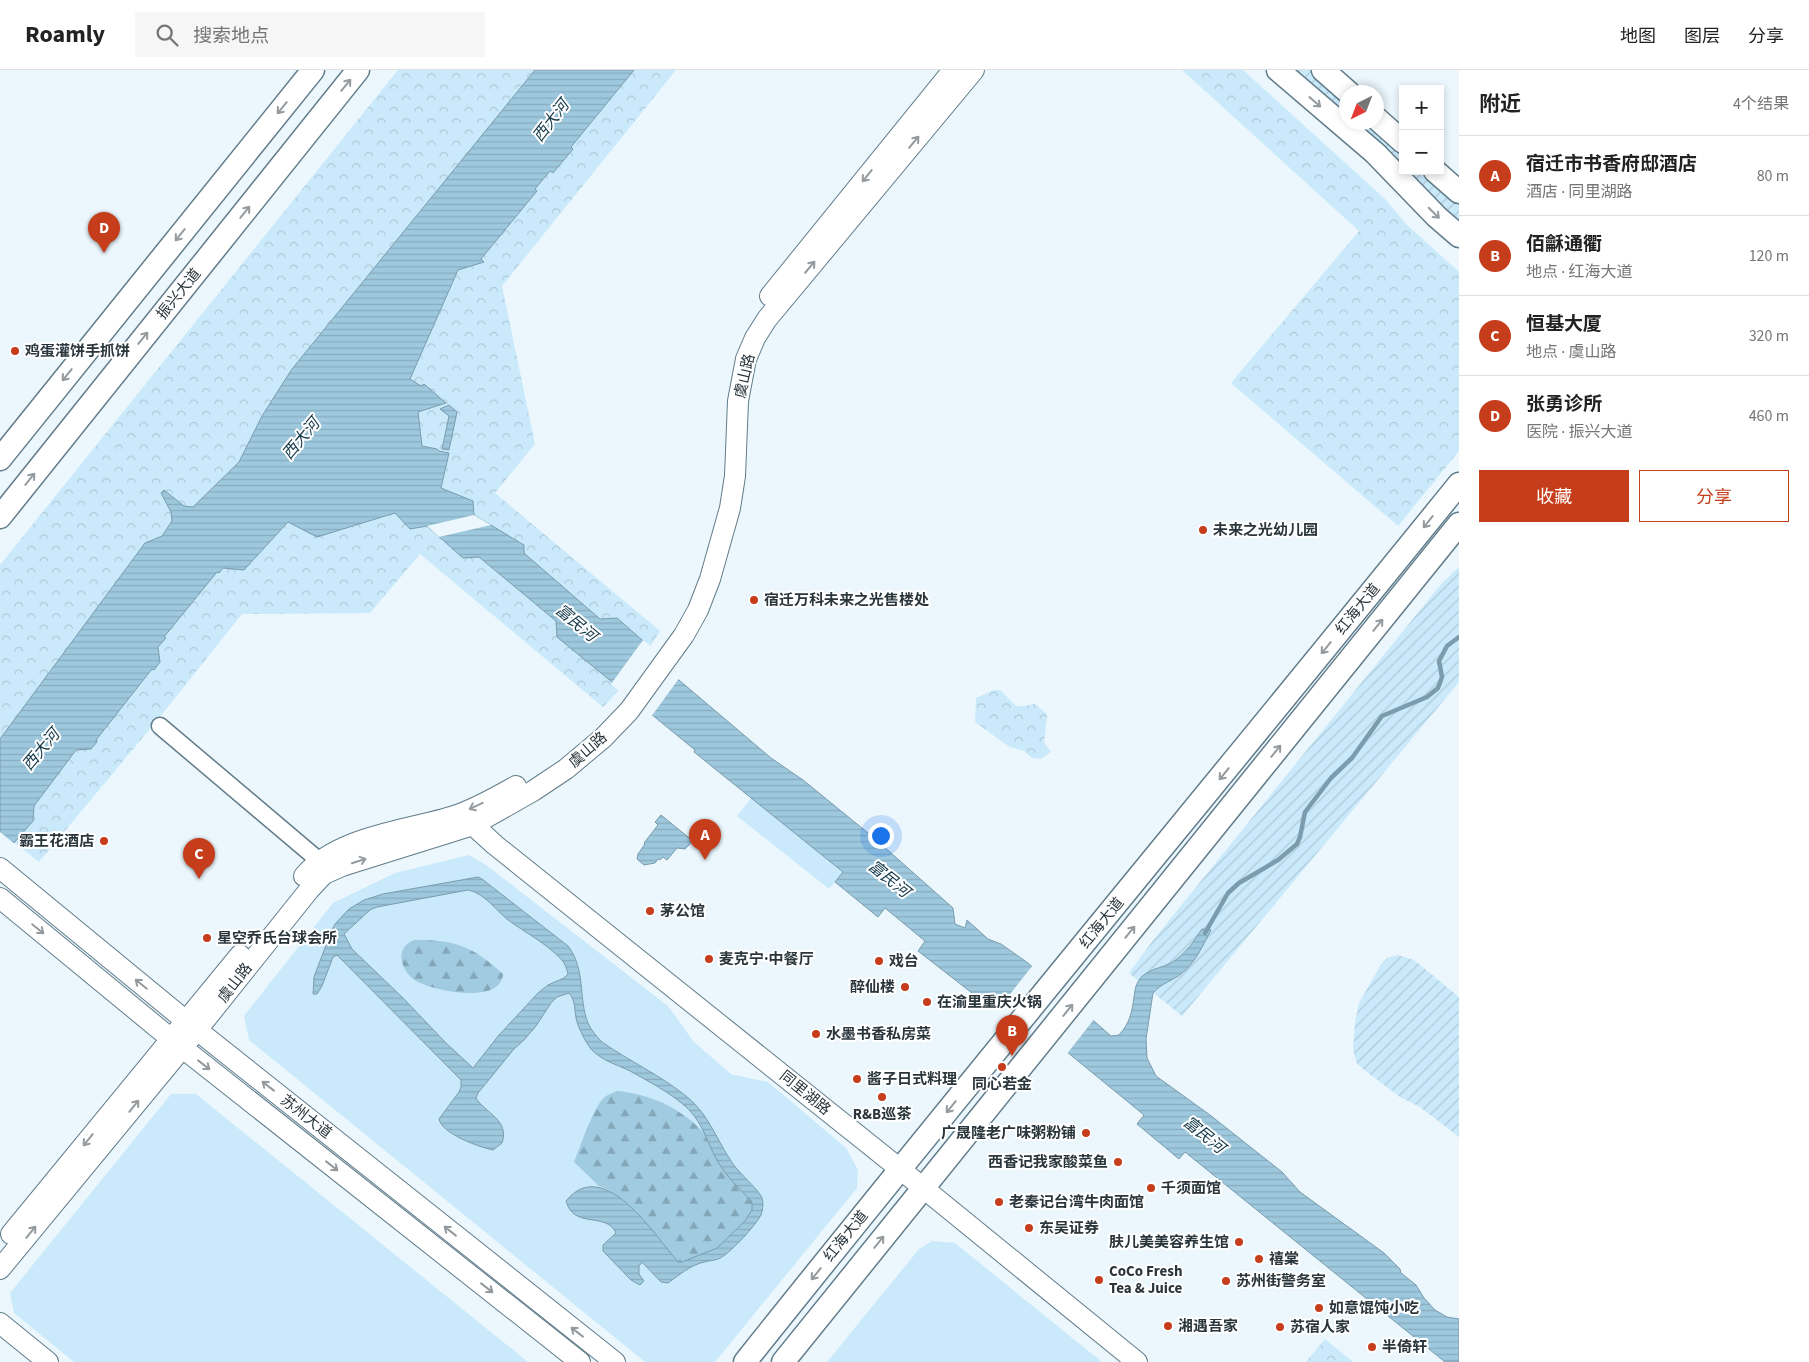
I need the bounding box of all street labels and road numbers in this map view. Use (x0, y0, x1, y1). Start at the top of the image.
street label: 振兴大道 (152, 264, 206, 324)
street label: 虞山路 (730, 352, 760, 400)
street label: 红海大道 (1331, 579, 1385, 639)
street label: 虞山路 (564, 727, 612, 773)
street label: 红海大道 (1075, 893, 1129, 953)
street label: 虞山路 (213, 959, 257, 1007)
street label: 同里湖路 (775, 1066, 835, 1120)
street label: 苏州大道 (276, 1090, 336, 1144)
street label: 红海大道 (819, 1206, 873, 1266)

